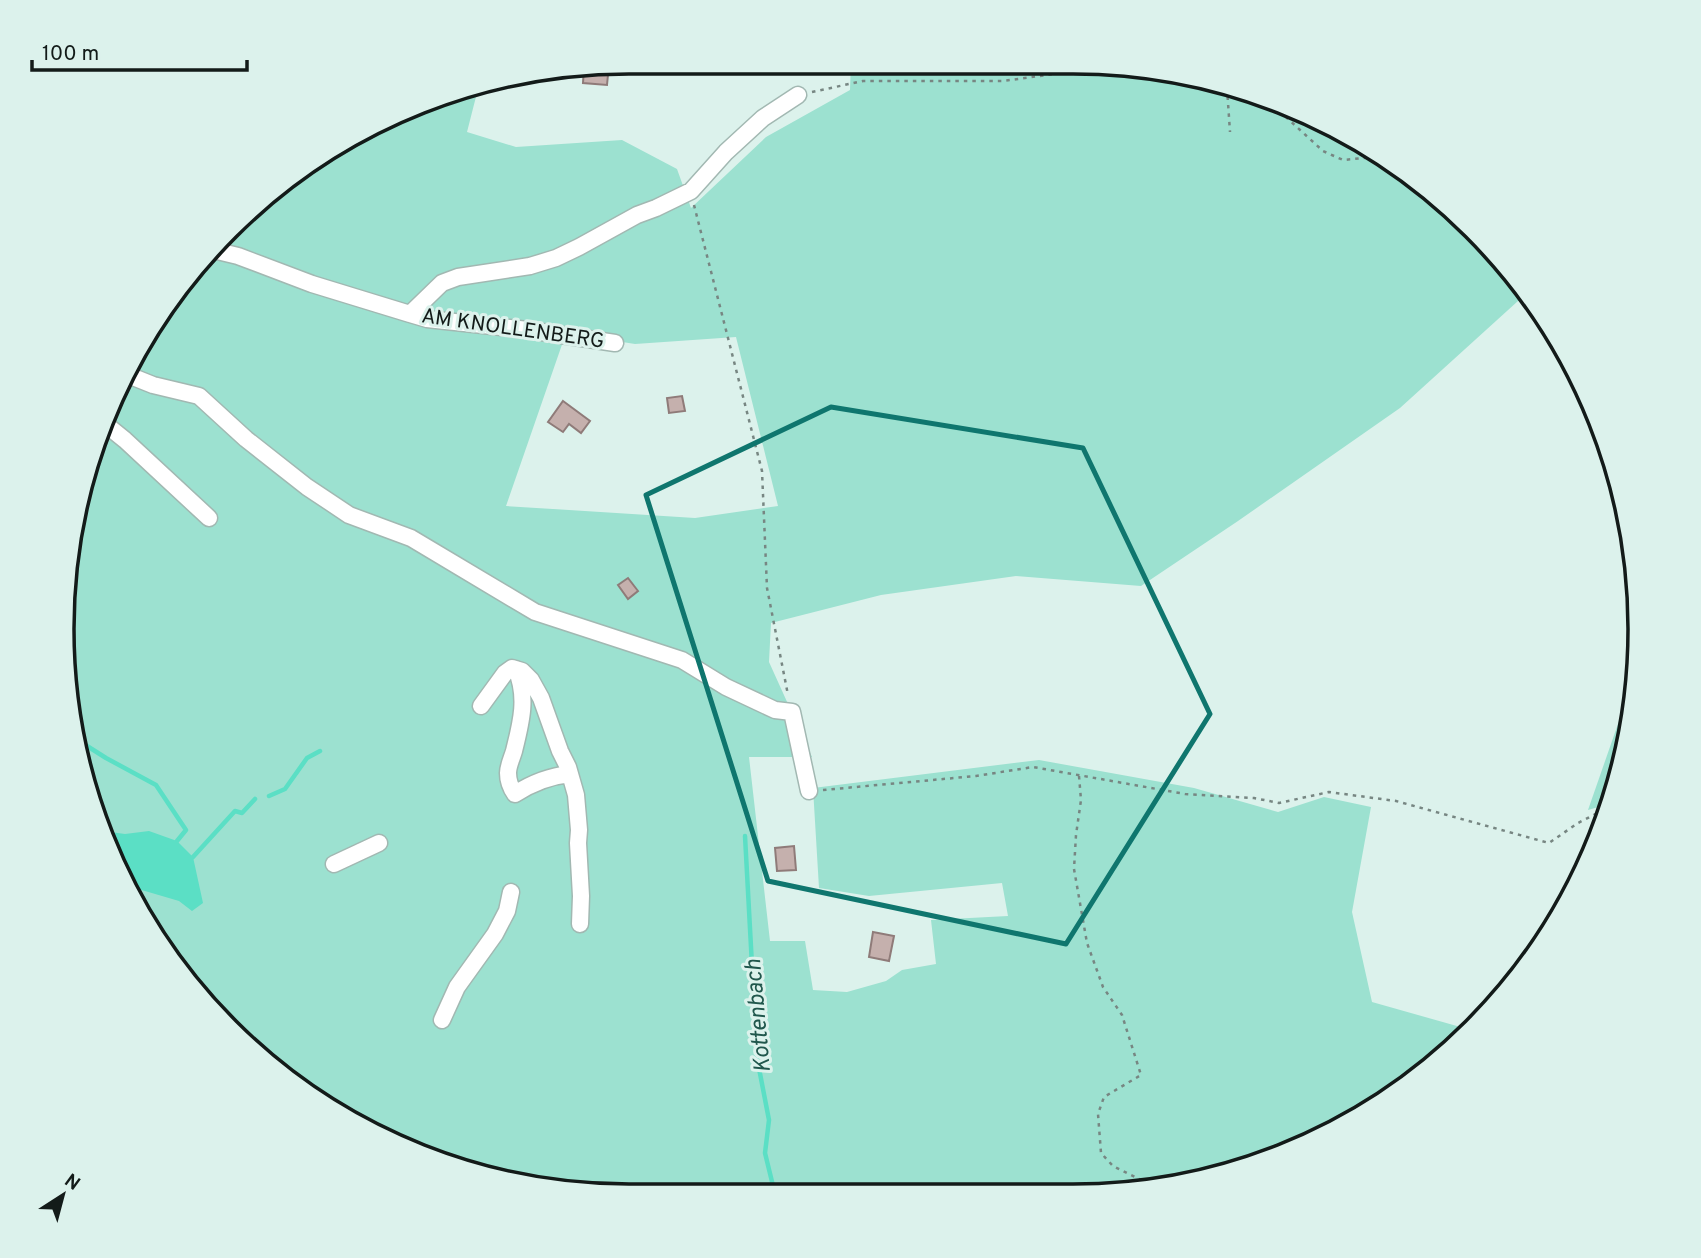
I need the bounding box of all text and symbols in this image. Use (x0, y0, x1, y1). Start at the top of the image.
scale bar (32, 28, 247, 72)
text: 100 m (42, 41, 99, 68)
street label: AM KNOLLENBERG (420, 303, 606, 356)
water label: Kottenbach (740, 957, 779, 1074)
north arrow (28, 1160, 98, 1230)
text: N (59, 1169, 84, 1197)

